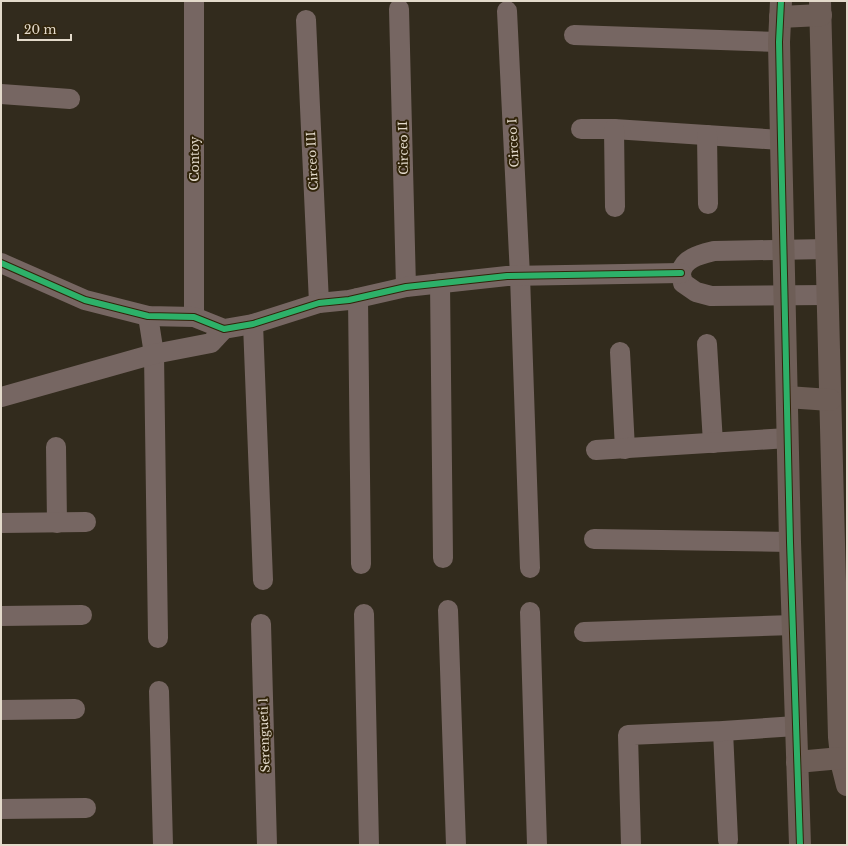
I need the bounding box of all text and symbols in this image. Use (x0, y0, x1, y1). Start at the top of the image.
scale bar (18, 16, 71, 42)
text: 20 m (24, 22, 56, 37)
street label: Circeo I (504, 118, 522, 168)
street label: Circeo II (395, 121, 411, 175)
street label: Circeo III (303, 131, 321, 191)
street label: Contoy (187, 136, 202, 182)
street label: Serengueti 1 (255, 697, 273, 773)

